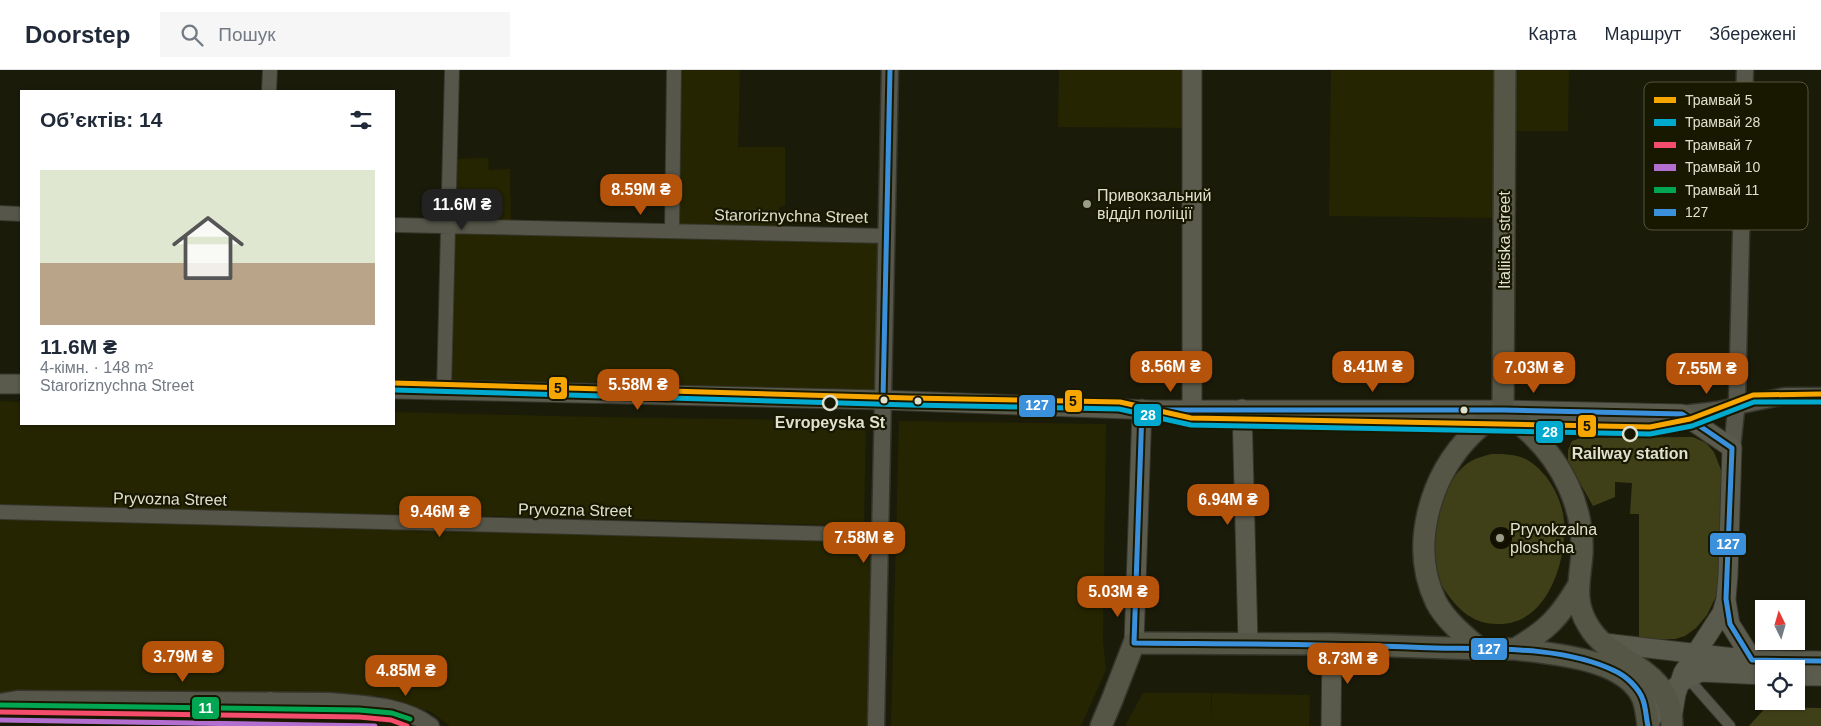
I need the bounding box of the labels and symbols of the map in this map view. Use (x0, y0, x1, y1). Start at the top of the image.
legend (1644, 82, 1808, 230)
text: Трамвай 5 (1685, 92, 1753, 108)
text: Трамвай 28 (1685, 114, 1761, 130)
text: Трамвай 7 (1685, 137, 1753, 153)
text: Трамвай 10 (1685, 159, 1761, 175)
pin: 8.59M ₴ (595, 174, 687, 216)
text: Трамвай 11 (1685, 182, 1759, 198)
place label: Привокзальний відділ поліції (1097, 187, 1211, 222)
pin: 11.6M ₴ (416, 189, 508, 231)
street label: Italiiska street (1496, 191, 1513, 289)
marker: Привокзальний відділ поліції (1081, 198, 1093, 210)
text: 127 (1685, 204, 1709, 220)
street label: Staroriznychna Street (714, 206, 869, 226)
pin: 8.56M ₴ (1125, 350, 1217, 393)
pin: 8.41M ₴ (1327, 350, 1419, 393)
pin: 7.03M ₴ (1488, 352, 1580, 394)
pin: 7.55M ₴ (1661, 352, 1753, 395)
pin: 5.58M ₴ (592, 368, 684, 411)
line badge: 5 (548, 376, 568, 400)
text: 5 (554, 380, 562, 396)
line badge: 5 (1064, 389, 1083, 413)
text: 5 (1069, 393, 1077, 409)
line badge: 127 (1018, 394, 1056, 418)
marker: Evropeyska St (822, 395, 838, 411)
unlabelled marker (879, 395, 889, 405)
unlabelled marker (913, 396, 923, 406)
text: 127 (1025, 397, 1049, 413)
line badge: 28 (1133, 403, 1162, 427)
unlabelled marker (1459, 405, 1469, 415)
text: 28 (1140, 407, 1156, 423)
place label: Evropeyska St (775, 414, 886, 431)
line badge: 5 (1577, 414, 1597, 438)
text: 5 (1583, 418, 1591, 434)
line badge: 28 (1535, 420, 1564, 444)
text: 28 (1542, 424, 1558, 440)
marker: Railway station (1622, 426, 1638, 442)
place label: Railway station (1572, 445, 1688, 462)
pin: 6.94M ₴ (1182, 484, 1274, 526)
street label: Pryvozna Street (113, 490, 228, 509)
pin: 9.46M ₴ (394, 496, 486, 538)
street label: Pryvozna Street (518, 501, 633, 520)
place label: Pryvokzalna ploshcha (1510, 521, 1597, 556)
pin: 7.58M ₴ (818, 522, 910, 564)
marker: Pryvokzalna ploshcha (1494, 532, 1506, 544)
line badge: 127 (1709, 532, 1747, 556)
text: 127 (1716, 536, 1740, 552)
pin: 5.03M ₴ (1072, 576, 1164, 618)
north arrow (1755, 600, 1805, 650)
line badge: 127 (1470, 637, 1508, 661)
pin: 3.79M ₴ (137, 640, 229, 683)
text: 127 (1477, 641, 1501, 657)
pin: 8.73M ₴ (1302, 642, 1394, 685)
pin: 4.85M ₴ (360, 654, 452, 697)
line badge: 11 (191, 696, 220, 720)
text: 11 (199, 700, 214, 716)

